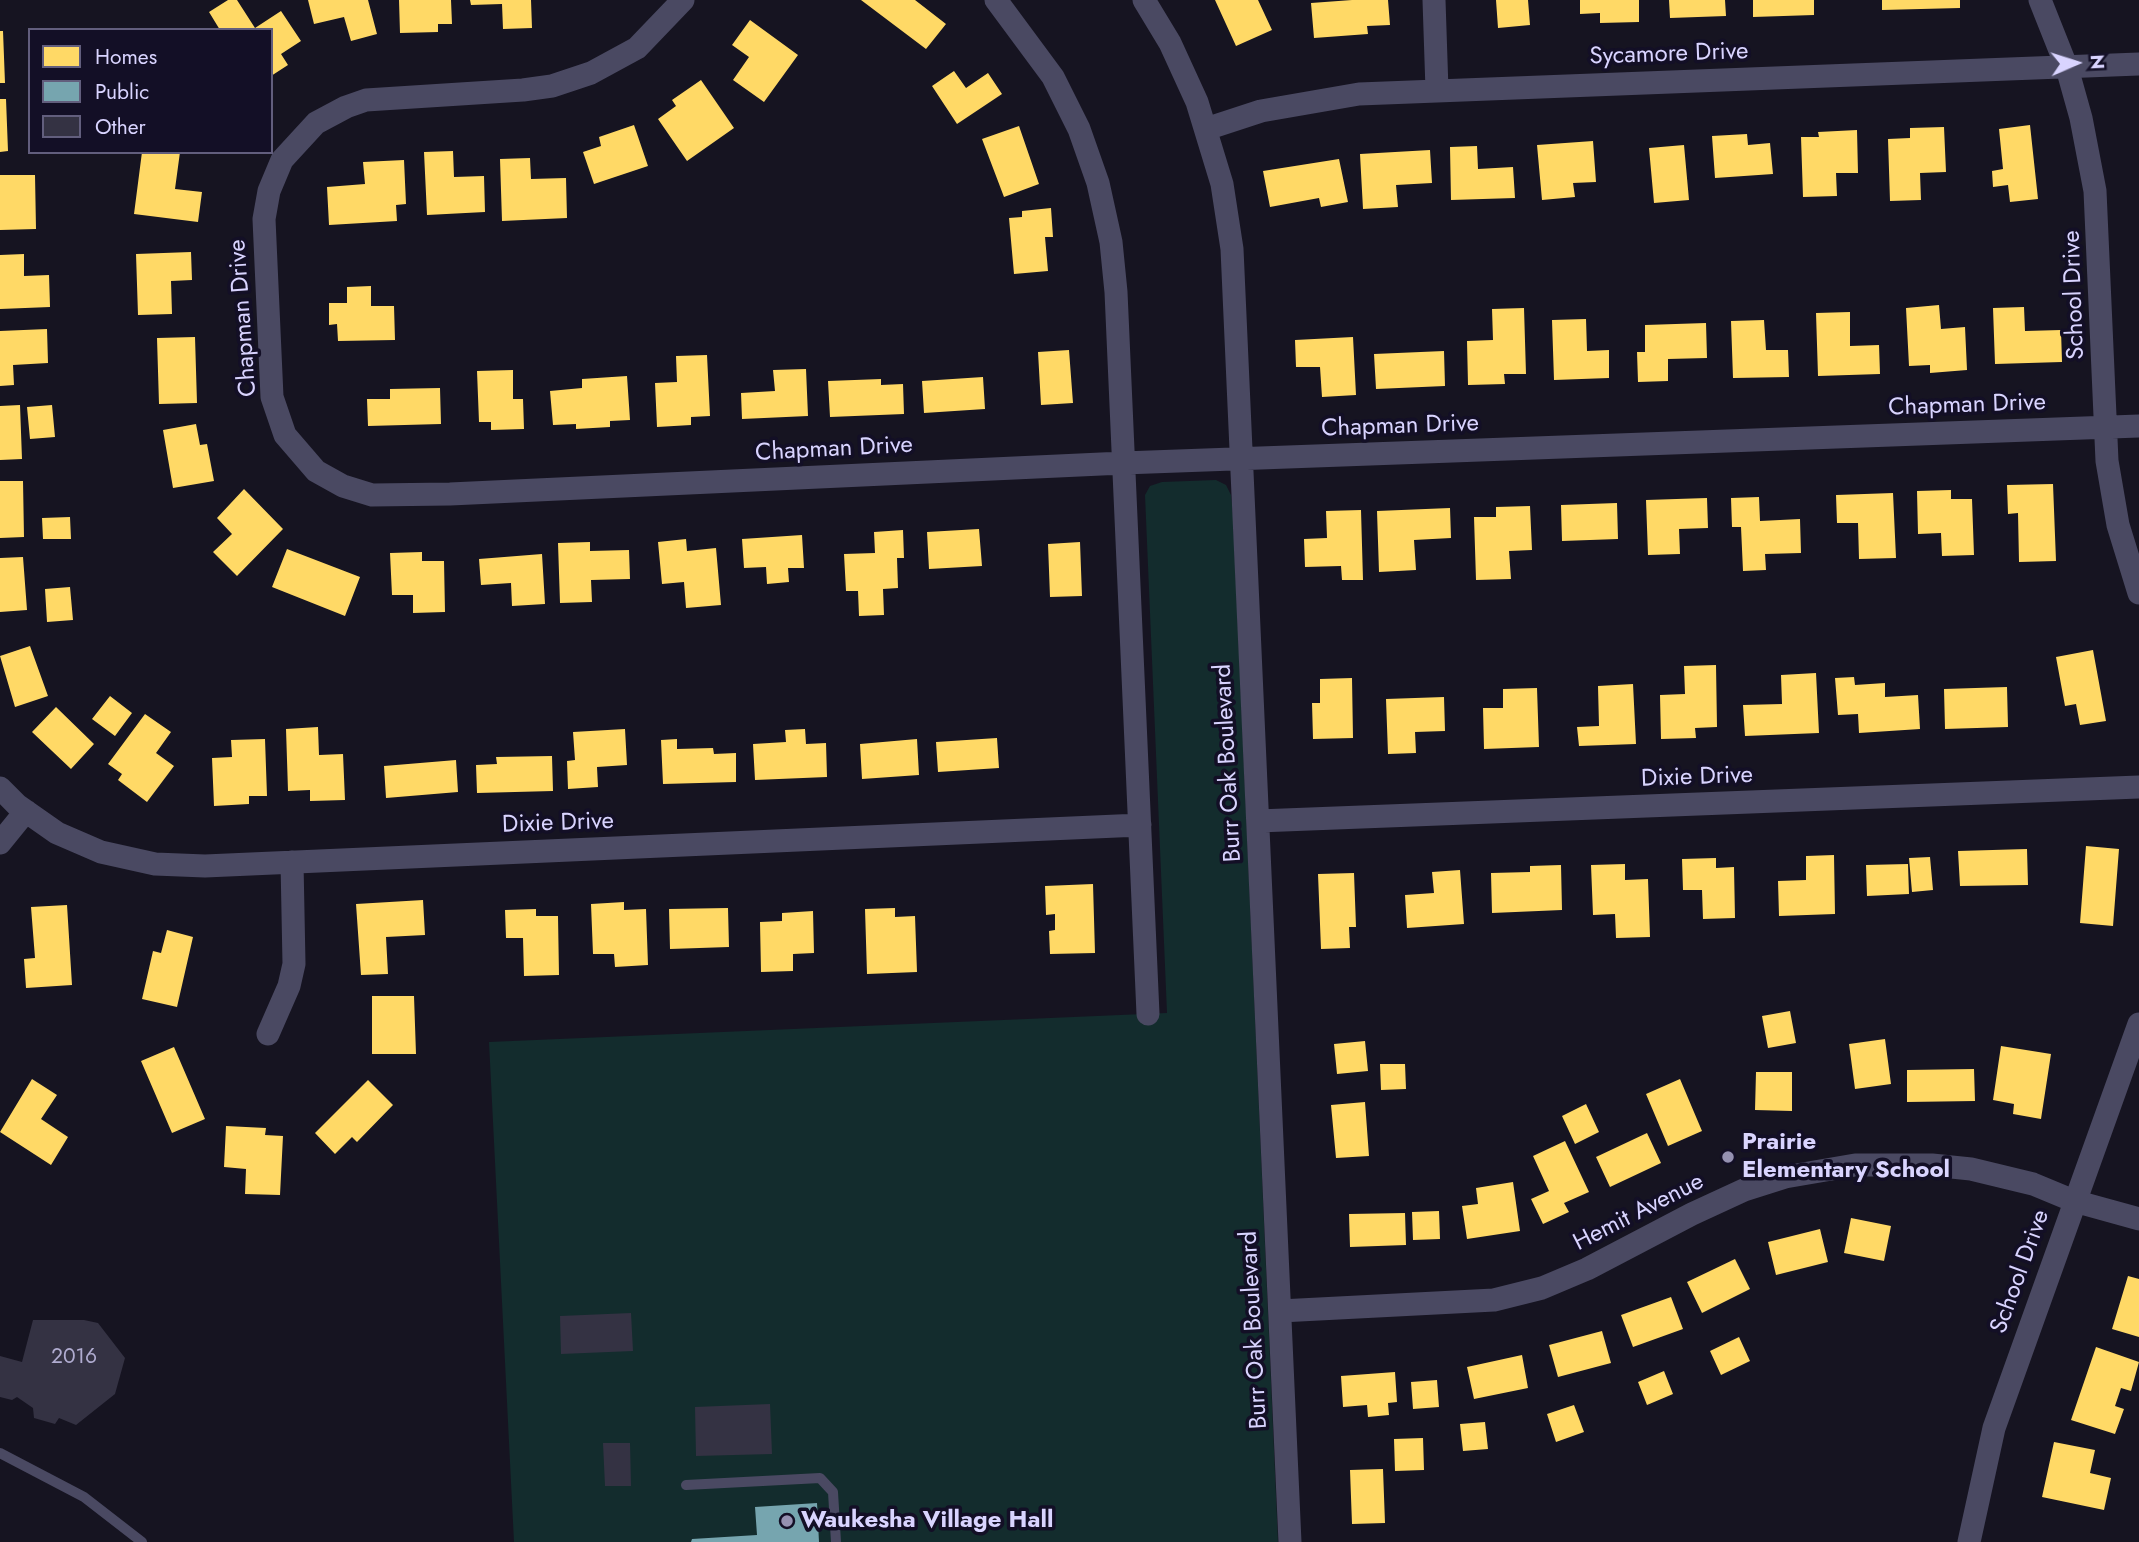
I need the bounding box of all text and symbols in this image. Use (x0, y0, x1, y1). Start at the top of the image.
legend (28, 28, 273, 154)
north arrow (2041, 28, 2111, 98)
street label: Sycamore Drive (1589, 38, 1749, 72)
text: Homes (95, 42, 157, 72)
text: N (2084, 54, 2111, 70)
text: Public (95, 77, 149, 107)
text: Other (95, 112, 146, 142)
street label: School Drive (2058, 230, 2092, 360)
street label: Chapman Drive (224, 238, 264, 398)
street label: Chapman Drive (1888, 389, 2046, 423)
street label: Chapman Drive (1321, 410, 1479, 444)
street label: Chapman Drive (755, 431, 913, 469)
street label: Burr Oak Boulevard (1209, 663, 1249, 863)
street label: Dixie Drive (1641, 762, 1753, 794)
street label: Dixie Drive (502, 808, 614, 840)
place label: Prairie Elementary School (1742, 1129, 1950, 1185)
marker: Prairie Elementary School (1720, 1149, 1736, 1165)
street label: Hemit Avenue (1569, 1168, 1709, 1258)
street label: School Drive (1985, 1206, 2057, 1338)
street label: Burr Oak Boulevard (1235, 1230, 1275, 1430)
house number: 2016 (51, 1345, 97, 1371)
place label: Waukesha Village Hall (801, 1507, 1053, 1535)
marker: Waukesha Village Hall (779, 1513, 795, 1529)

